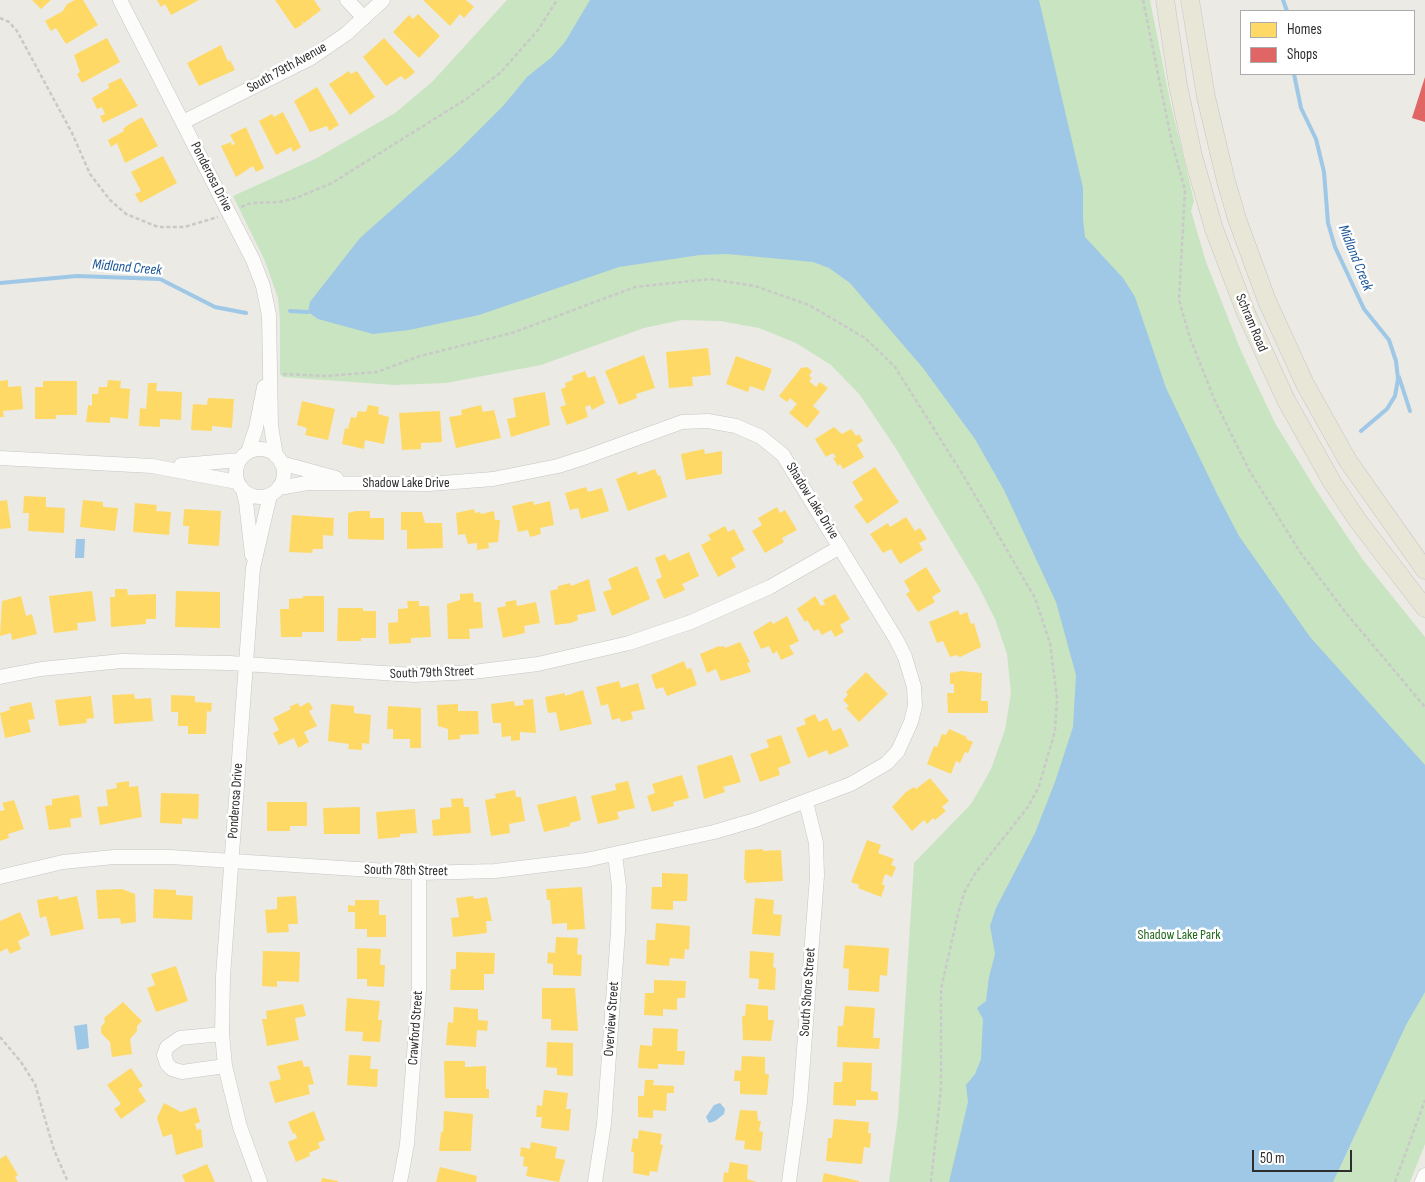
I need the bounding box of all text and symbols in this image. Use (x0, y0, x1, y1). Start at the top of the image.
legend (1240, 10, 1415, 75)
text: Homes (1287, 20, 1322, 39)
street label: South 79th Avenue (244, 39, 330, 97)
text: Shops (1287, 45, 1318, 64)
street label: Ponderosa Drive (186, 139, 236, 215)
water label: Midland Creek (1334, 222, 1376, 294)
water label: Midland Creek (92, 256, 162, 280)
street label: Schram Road (1231, 292, 1271, 354)
street label: Shadow Lake Drive (782, 460, 842, 542)
street label: Shadow Lake Drive (362, 475, 450, 491)
street label: South 79th Street (390, 663, 474, 683)
street label: Ponderosa Drive (225, 763, 247, 839)
street label: South 78th Street (364, 862, 448, 880)
park label: Shadow Lake Park (1137, 927, 1221, 943)
street label: South Shore Street (797, 947, 819, 1037)
street label: Overview Street (601, 981, 623, 1057)
street label: Crawford Street (405, 990, 427, 1066)
scale bar (1255, 1140, 1355, 1172)
text: 50 m (1260, 1149, 1285, 1168)

